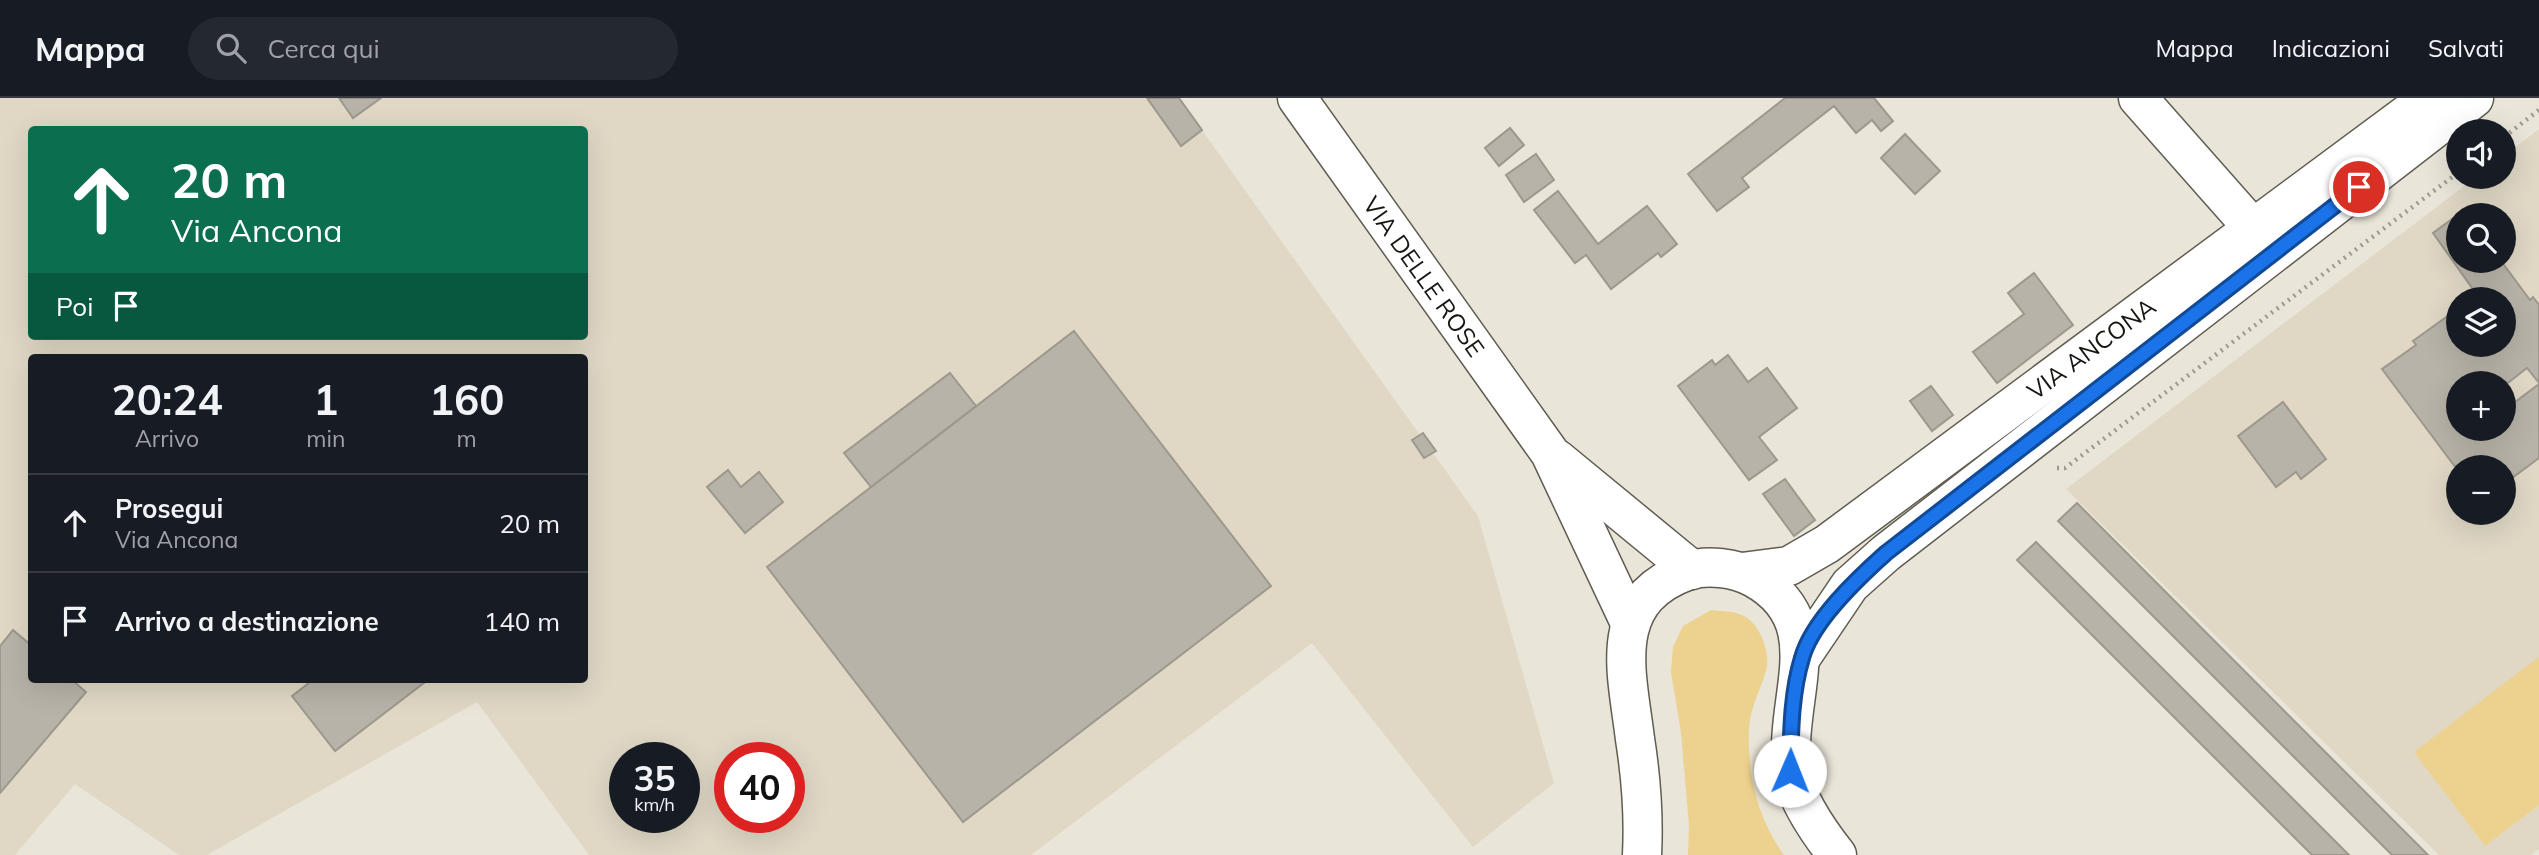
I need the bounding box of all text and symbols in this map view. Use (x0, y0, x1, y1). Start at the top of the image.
search box (188, 17, 678, 80)
text: Mappa (35, 28, 146, 69)
icon: search (212, 29, 250, 67)
text: Cerca qui (268, 32, 380, 65)
text: Mappa (2155, 33, 2234, 63)
text: Indicazioni (2272, 33, 2390, 63)
text: Salvati (2428, 33, 2504, 63)
map controls (2446, 119, 2516, 525)
button: sound (2446, 119, 2516, 189)
text: 20 m (171, 149, 287, 210)
icon: ahead (56, 154, 147, 245)
pin (2329, 157, 2389, 217)
icon: arrive (2340, 168, 2378, 206)
street label: VIA DELLE ROSE (1357, 190, 1491, 362)
button: search (2446, 203, 2516, 273)
text: Via Ancona (171, 210, 343, 250)
icon: arrive (107, 287, 145, 325)
button: layers (2446, 287, 2516, 357)
text: Poi (56, 290, 93, 323)
street label: VIA ANCONA (2021, 291, 2162, 406)
button: + (2446, 371, 2516, 441)
text: 20:24 (112, 373, 223, 426)
text: 1 (313, 373, 338, 426)
text: 160 (429, 373, 504, 426)
text: Arrivo (135, 424, 199, 453)
text: min (306, 424, 345, 453)
text: m (457, 424, 477, 453)
button: − (2446, 455, 2516, 525)
text: Prosegui (115, 492, 223, 525)
icon: ahead (56, 504, 94, 542)
text: 20 m (499, 507, 560, 540)
text: Via Ancona (115, 525, 238, 554)
icon: arrive (56, 602, 94, 640)
text: Arrivo a destinazione (115, 605, 379, 638)
text: 140 m (484, 605, 560, 638)
position arrow (1753, 734, 1827, 808)
speed limit sign: 40 (714, 742, 805, 833)
text: 35 (633, 756, 676, 800)
text: km/h (634, 793, 675, 816)

